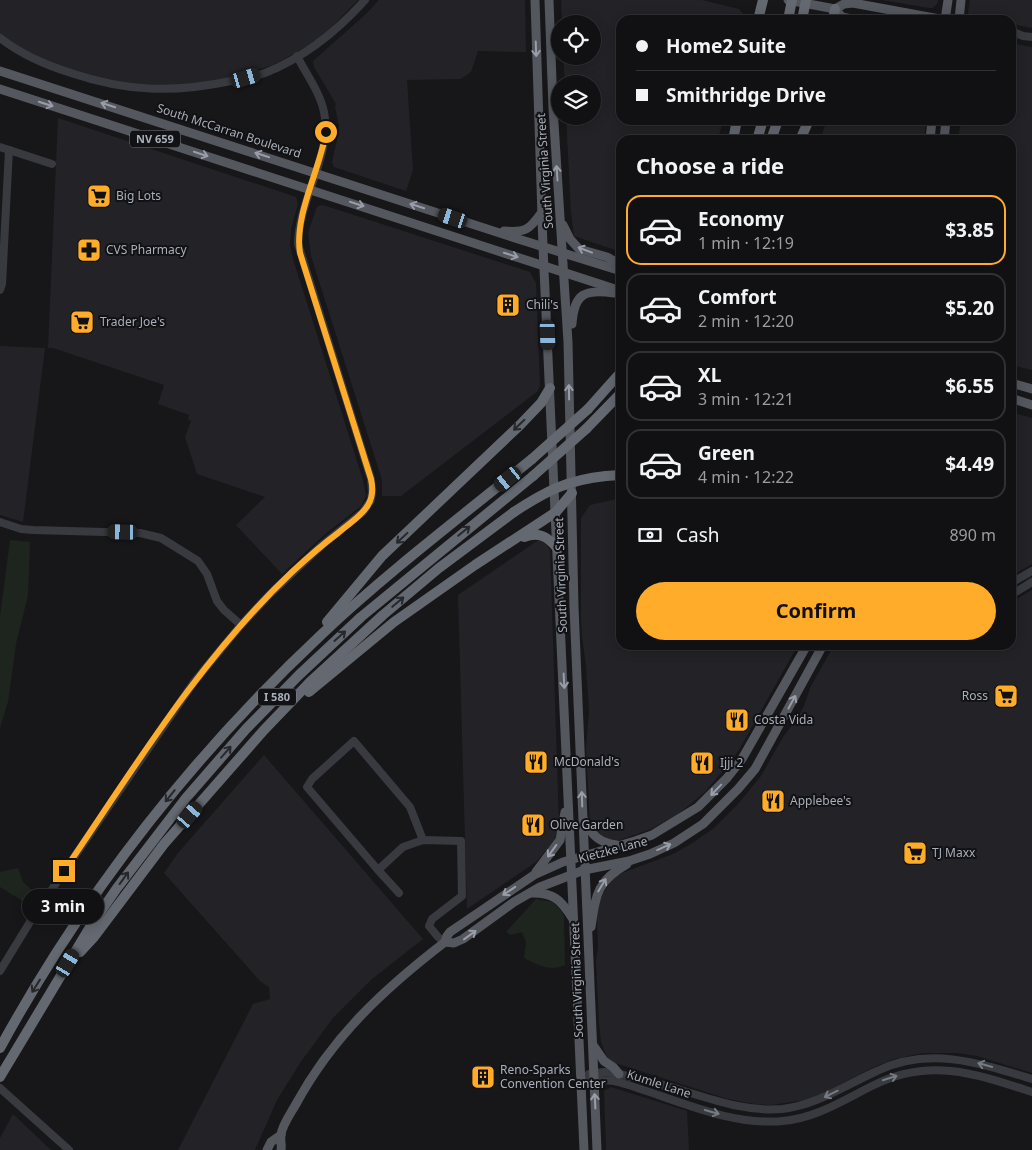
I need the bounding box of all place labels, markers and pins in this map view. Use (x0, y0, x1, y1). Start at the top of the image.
supermarket icon: Big Lots (86, 183, 112, 209)
place label: Big Lots (116, 187, 161, 204)
pharmacy icon: CVS Pharmacy (76, 237, 102, 263)
place label: CVS Pharmacy (106, 241, 188, 258)
building icon: Chili's (495, 292, 521, 318)
place label: Chili's (526, 296, 559, 313)
supermarket icon: Trader Joe's (69, 309, 95, 335)
place label: Trader Joe's (100, 313, 165, 330)
supermarket icon: Ross (993, 683, 1019, 709)
place label: Ross (962, 687, 988, 704)
restaurant icon: Costa Vida (724, 707, 750, 733)
place label: Costa Vida (754, 711, 813, 728)
restaurant icon: McDonald's (523, 749, 549, 775)
restaurant icon: Ijji 2 (689, 750, 715, 776)
place label: McDonald's (554, 753, 620, 770)
place label: Ijji 2 (720, 754, 743, 771)
restaurant icon: Applebee's (760, 788, 786, 814)
place label: Applebee's (790, 792, 851, 809)
restaurant icon: Olive Garden (520, 812, 546, 838)
place label: Olive Garden (550, 816, 623, 833)
supermarket icon: TJ Maxx (902, 840, 928, 866)
place label: TJ Maxx (932, 844, 976, 861)
place label: Reno-Sparks Convention Center (500, 1061, 606, 1092)
building icon: Reno-Sparks Convention Center (470, 1064, 496, 1090)

